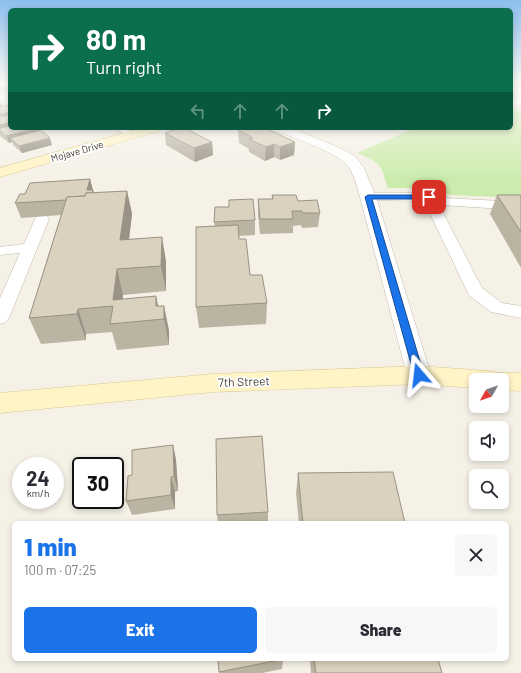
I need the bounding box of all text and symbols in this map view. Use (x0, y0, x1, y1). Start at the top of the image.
text: 80 m (86, 22, 146, 56)
icon: right (20, 24, 72, 76)
text: Turn right (86, 56, 162, 78)
icon: left (187, 100, 209, 122)
icon: ahead (229, 100, 251, 122)
icon: ahead (271, 100, 293, 122)
icon: right (313, 100, 335, 122)
street label: Mojave Drive (49, 138, 105, 164)
pin (412, 180, 446, 214)
icon: arrive (418, 186, 440, 208)
position arrow (398, 354, 440, 396)
street label: 7th Street (218, 373, 270, 389)
north arrow (469, 373, 509, 413)
map controls (469, 373, 509, 509)
button: sound (469, 421, 509, 461)
speed limit sign: 30 (72, 457, 124, 509)
text: 24 (26, 466, 50, 490)
button: search (469, 469, 509, 509)
text: km/h (27, 487, 49, 499)
text: 1 min (24, 532, 77, 561)
button: close (455, 534, 497, 576)
text: 100 m · 07:25 (24, 562, 96, 578)
button: Exit (24, 607, 257, 653)
button: Share (265, 607, 497, 653)

